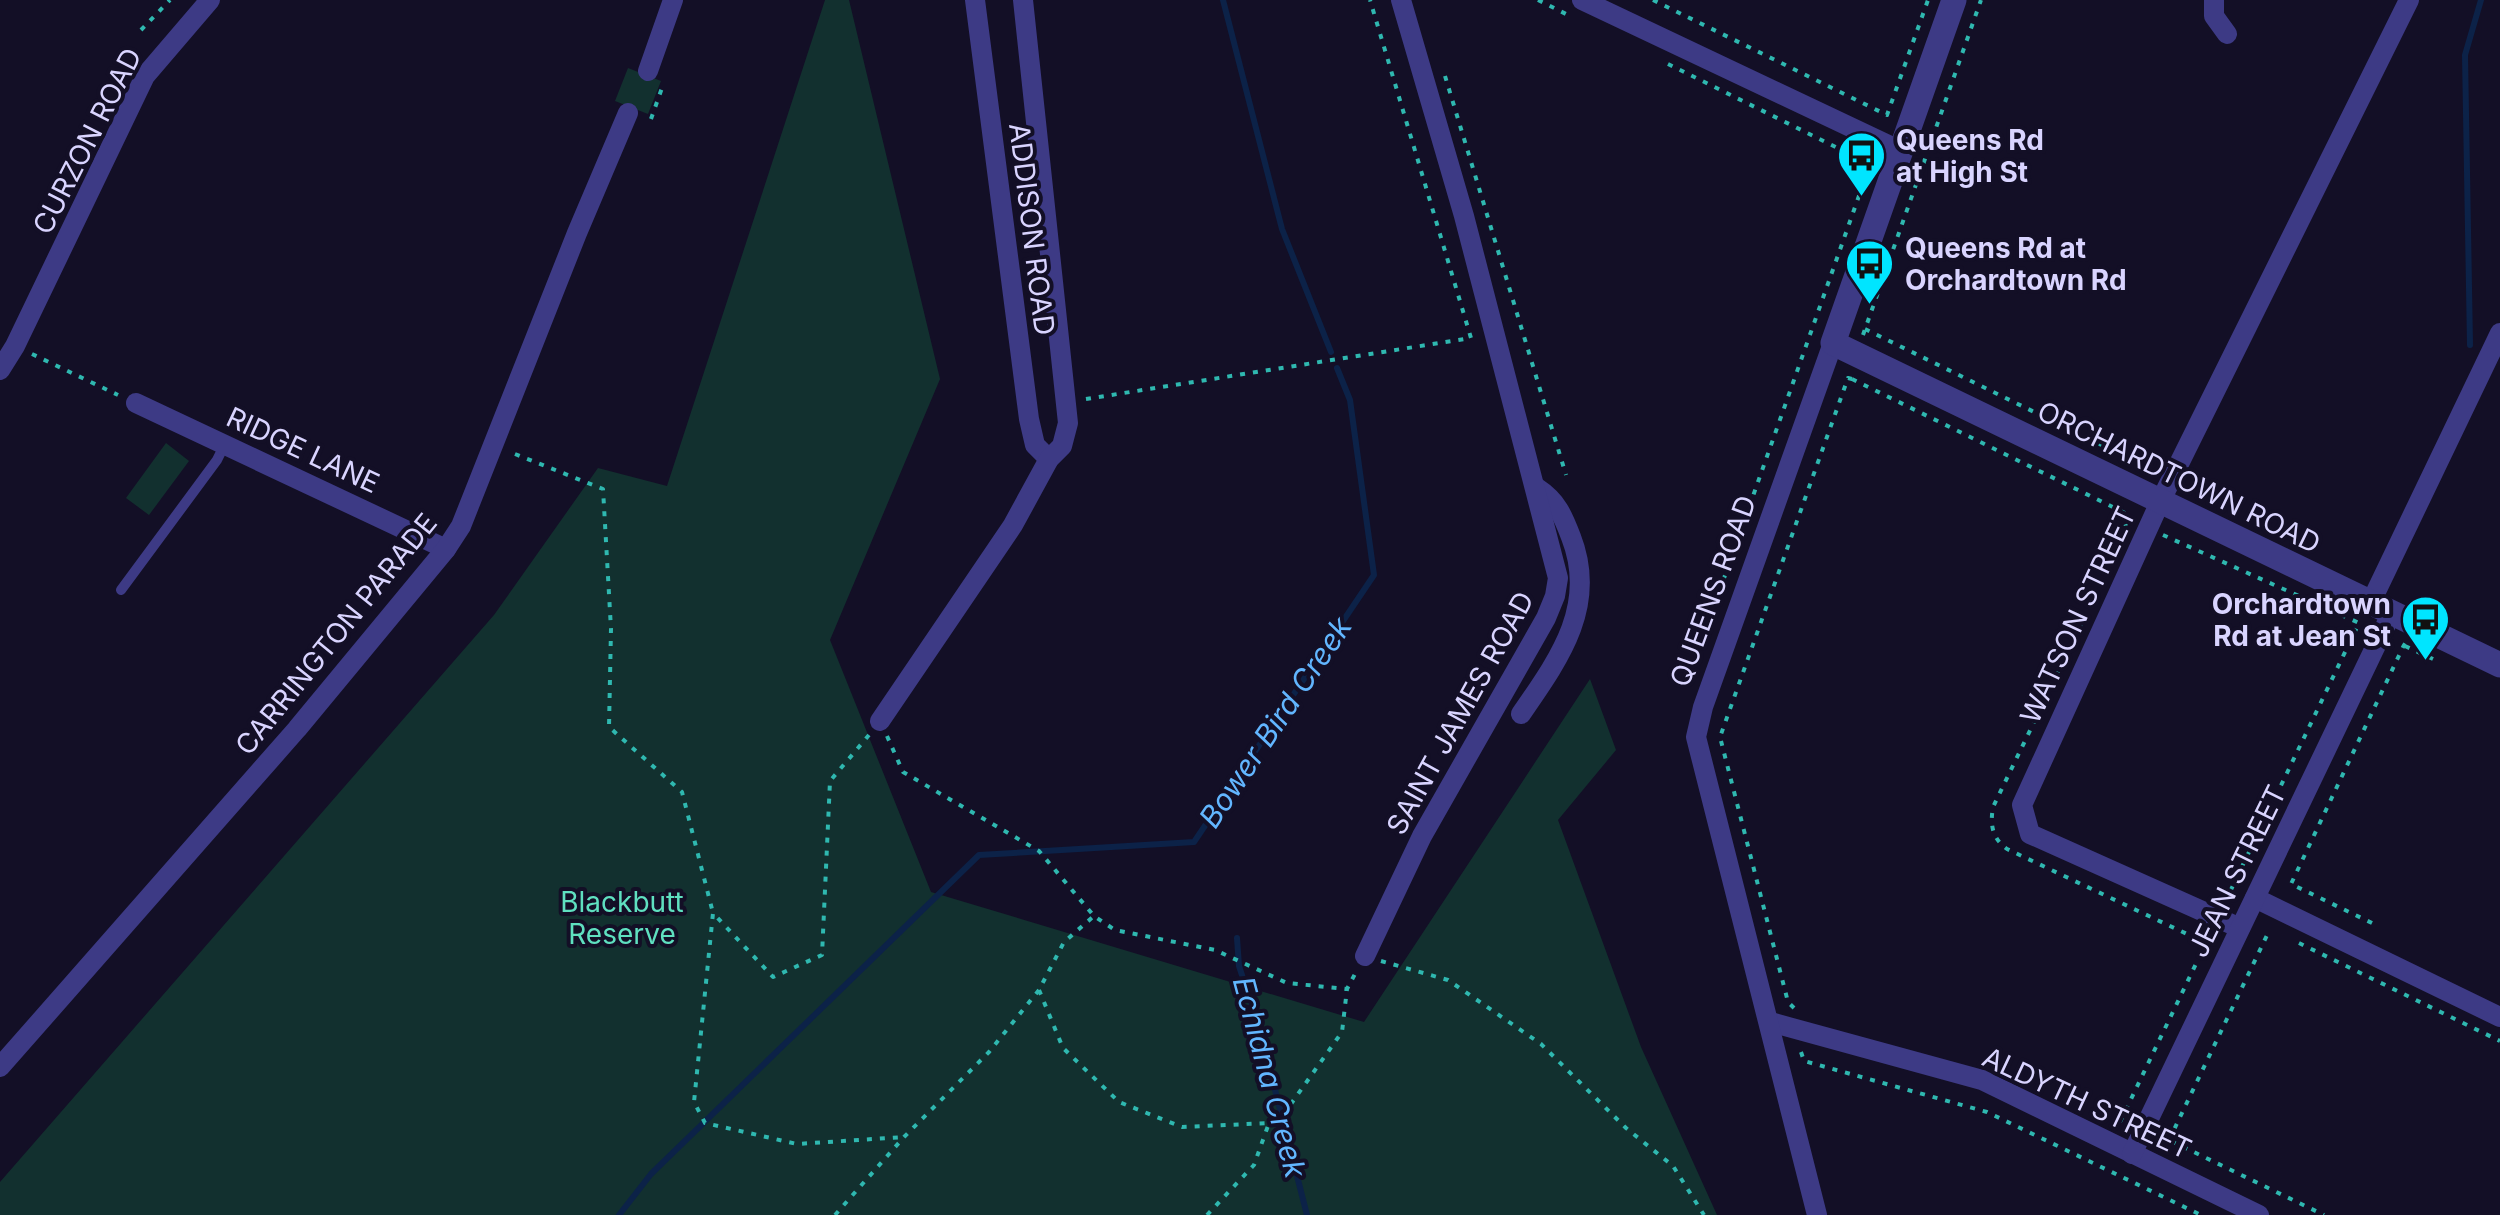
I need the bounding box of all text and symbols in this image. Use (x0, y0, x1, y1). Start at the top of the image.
street label: CURZON ROAD (25, 42, 149, 240)
street label: ADDISON ROAD (1002, 121, 1062, 337)
place label: Queens Rd at High St (1896, 123, 2044, 189)
bus stop icon: Queens Rd at High St (1835, 130, 1887, 198)
place label: Queens Rd at Orchardtown Rd (1905, 231, 2127, 297)
bus stop icon: Queens Rd at Orchardtown Rd (1844, 238, 1896, 306)
street label: ORCHARDTOWN ROAD (2032, 394, 2326, 560)
street label: RIDGE LANE (221, 400, 385, 500)
street label: QUEENS ROAD (1663, 491, 1763, 691)
street label: WATSON STREET (2013, 501, 2143, 729)
street label: CARRINGTON PARADE (228, 506, 444, 762)
street label: SAINT JAMES ROAD (1379, 586, 1541, 840)
place label: Orchardtown Rd at Jean St (2212, 587, 2391, 653)
bus stop icon: Orchardtown Rd at Jean St (2400, 594, 2452, 662)
water label: Bower Bird Creek (1191, 609, 1359, 834)
street label: JEAN STREET (2181, 780, 2293, 962)
park label: Blackbutt Reserve (560, 885, 684, 951)
water label: Echidna Creek (1226, 972, 1314, 1182)
street label: ALDYTH STREET (1977, 1040, 2197, 1166)

